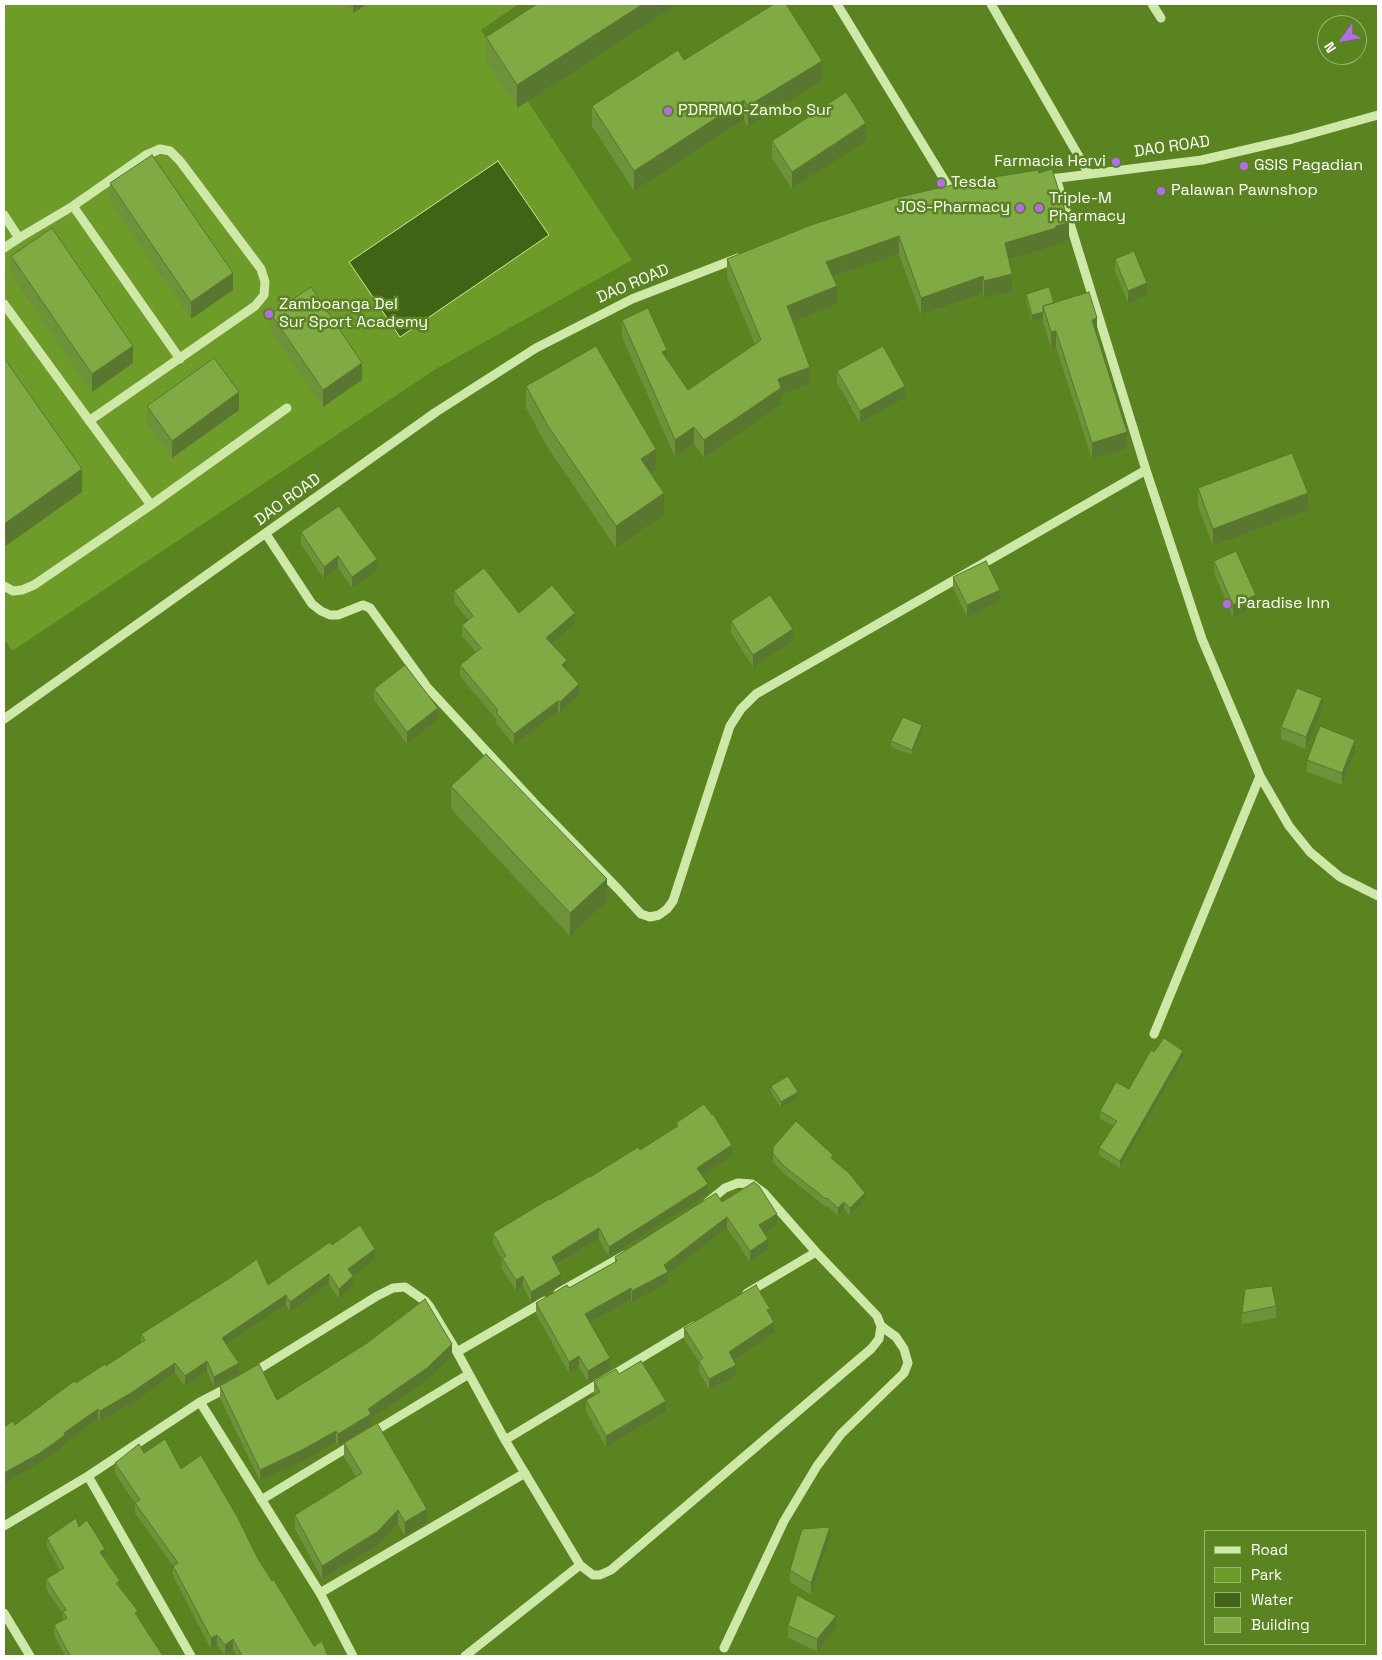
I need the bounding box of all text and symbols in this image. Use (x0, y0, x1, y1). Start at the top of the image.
north arrow (1317, 15, 1367, 65)
text: N (1320, 39, 1340, 56)
place label: PDRRMO-Zambo Sur (678, 101, 832, 121)
marker: PDRRMO-Zambo Sur (662, 105, 674, 117)
street label: DAO ROAD (1133, 132, 1211, 162)
place label: Farmacia Hervi (994, 152, 1106, 172)
marker: Farmacia Hervi (1110, 156, 1122, 168)
place label: GSIS Pagadian (1254, 156, 1363, 176)
marker: GSIS Pagadian (1238, 160, 1250, 172)
place label: Tesda (951, 173, 996, 193)
marker: Tesda (935, 177, 947, 189)
place label: Palawan Pawnshop (1171, 181, 1318, 201)
marker: Palawan Pawnshop (1155, 185, 1167, 197)
place label: Triple-M Pharmacy (1049, 189, 1126, 227)
place label: JOS-Pharmacy (896, 198, 1010, 218)
marker: JOS-Pharmacy (1014, 202, 1026, 214)
marker: Triple-M Pharmacy (1033, 202, 1045, 214)
street label: DAO ROAD (594, 260, 672, 308)
place label: Zamboanga Del Sur Sport Academy (279, 295, 428, 333)
marker: Zamboanga Del Sur Sport Academy (263, 308, 275, 320)
street label: DAO ROAD (251, 470, 325, 530)
place label: Paradise Inn (1237, 594, 1330, 614)
marker: Paradise Inn (1221, 598, 1233, 610)
legend (1204, 1530, 1367, 1645)
text: Road (1251, 1540, 1288, 1559)
text: Park (1251, 1565, 1282, 1584)
text: Water (1251, 1590, 1293, 1609)
text: Building (1251, 1615, 1310, 1634)

